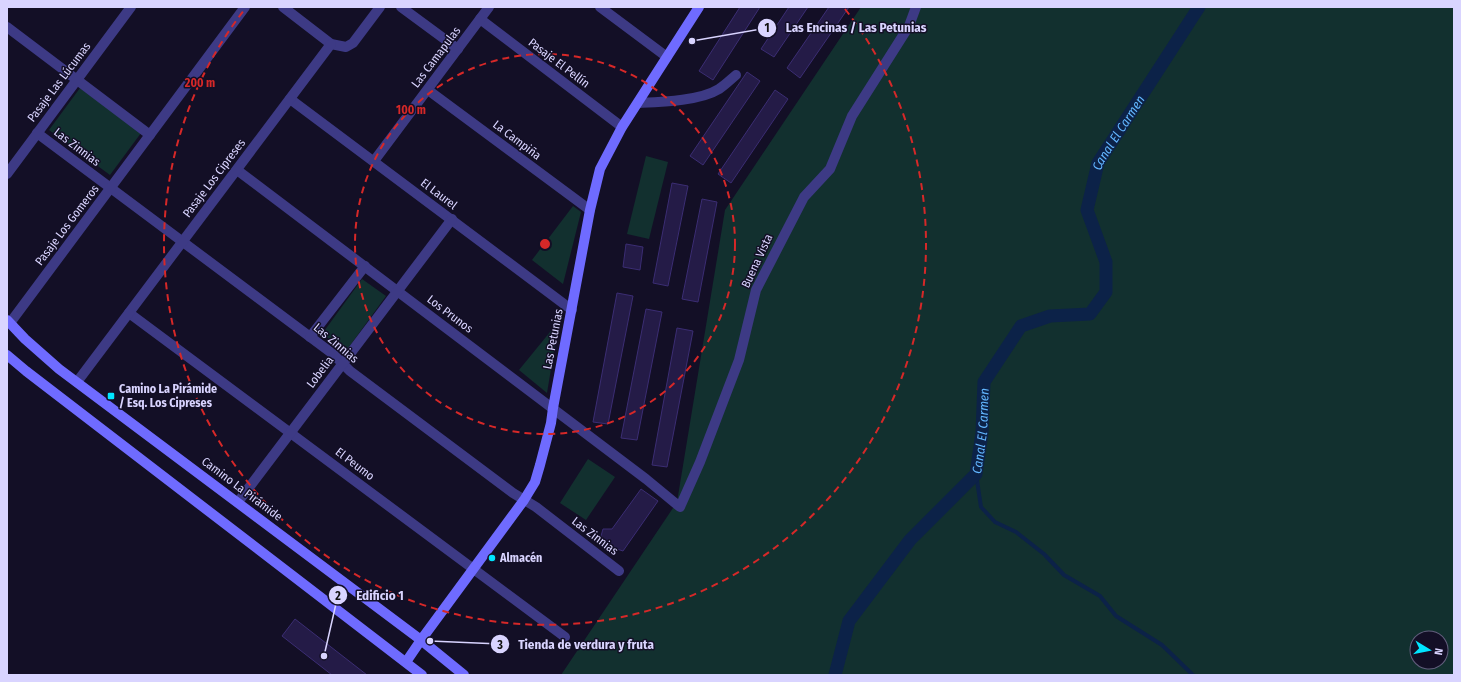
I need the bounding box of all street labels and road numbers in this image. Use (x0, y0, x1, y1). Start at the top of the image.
street label: Las Camapulas (409, 24, 463, 90)
street label: Pasaje El Pellín (526, 35, 592, 91)
street label: Pasaje Las Lúcumas (25, 40, 93, 124)
street label: La Campiña (490, 117, 544, 163)
street label: Las Zinnias (51, 125, 103, 169)
street label: Pasaje Los Cipreses (180, 136, 248, 220)
street label: El Laurel (418, 176, 460, 212)
street label: Pasaje Los Gomeros (32, 182, 102, 268)
street label: Buena Vista (738, 232, 776, 290)
street label: Los Prunos (424, 292, 476, 336)
street label: Las Petunias (540, 308, 566, 370)
street label: Las Zinnias (311, 320, 361, 366)
street label: Lobelia (304, 353, 336, 390)
street label: El Peumo (333, 445, 377, 483)
street label: Camino La Pirámide (199, 454, 285, 524)
street label: Las Zinnias (569, 514, 621, 558)

